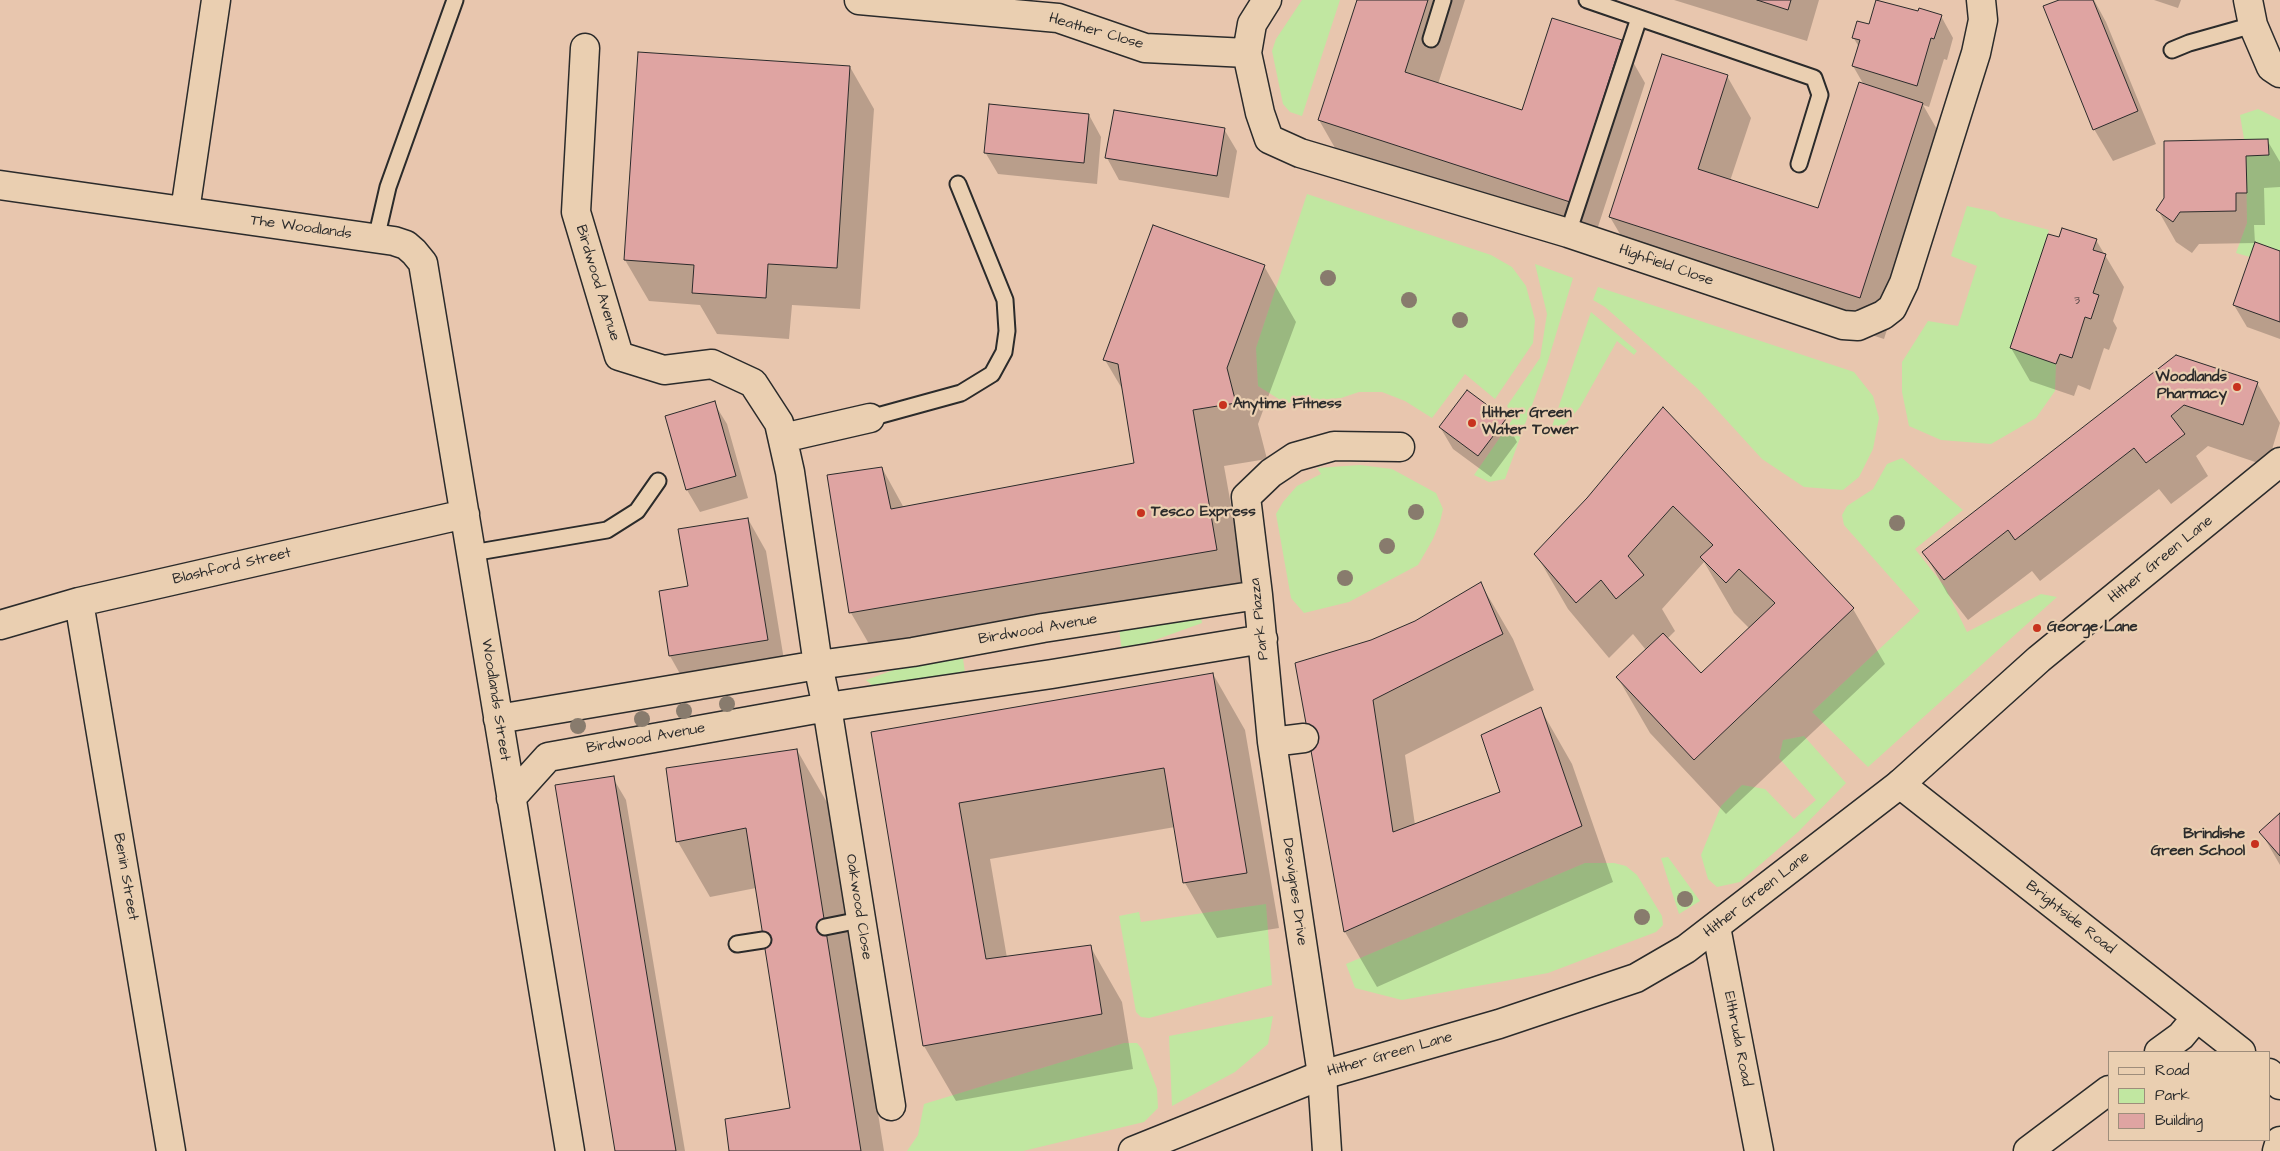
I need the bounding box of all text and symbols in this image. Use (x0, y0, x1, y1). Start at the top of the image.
street label: Heather Close (1047, 10, 1145, 54)
street label: The Woodlands (249, 212, 353, 244)
street label: Birdwood Avenue (571, 223, 623, 343)
street label: Highfield Close (1616, 241, 1716, 291)
house number: 3 (2074, 294, 2080, 308)
place label: Woodlands Pharmacy (2156, 369, 2227, 404)
marker: Woodlands Pharmacy (2231, 381, 2243, 393)
place label: Anytime Fitness (1233, 396, 1342, 414)
marker: Anytime Fitness (1217, 399, 1229, 411)
place label: Hither Green Water Tower (1482, 405, 1579, 440)
marker: Hither Green Water Tower (1466, 417, 1478, 429)
place label: Tesco Express (1151, 504, 1256, 522)
marker: Tesco Express (1135, 507, 1147, 519)
street label: Hither Green Lane (2105, 512, 2217, 608)
street label: Blashford Street (171, 545, 293, 589)
street label: Park Piazza (1247, 577, 1273, 661)
street label: Birdwood Avenue (977, 611, 1099, 649)
place label: George Lane (2047, 619, 2138, 637)
marker: George Lane (2031, 622, 2043, 634)
street label: Woodlands Street (476, 638, 514, 762)
street label: Birdwood Avenue (585, 720, 707, 758)
place label: Brindishe Green School (2151, 826, 2245, 861)
street label: Benin Street (108, 832, 142, 922)
street label: Desvignes Drive (1278, 837, 1310, 947)
marker: Brindishe Green School (2249, 838, 2261, 850)
street label: Hither Green Lane (1701, 848, 1813, 942)
street label: Oakwood Close (841, 853, 875, 961)
street label: Brightside Road (2022, 878, 2118, 958)
street label: Elthruda Road (1719, 990, 1755, 1088)
street label: Hither Green Lane (1325, 1029, 1455, 1081)
legend (2108, 1051, 2270, 1141)
text: Road (2155, 1060, 2189, 1081)
text: Park (2155, 1085, 2190, 1106)
text: Building (2155, 1110, 2203, 1131)

